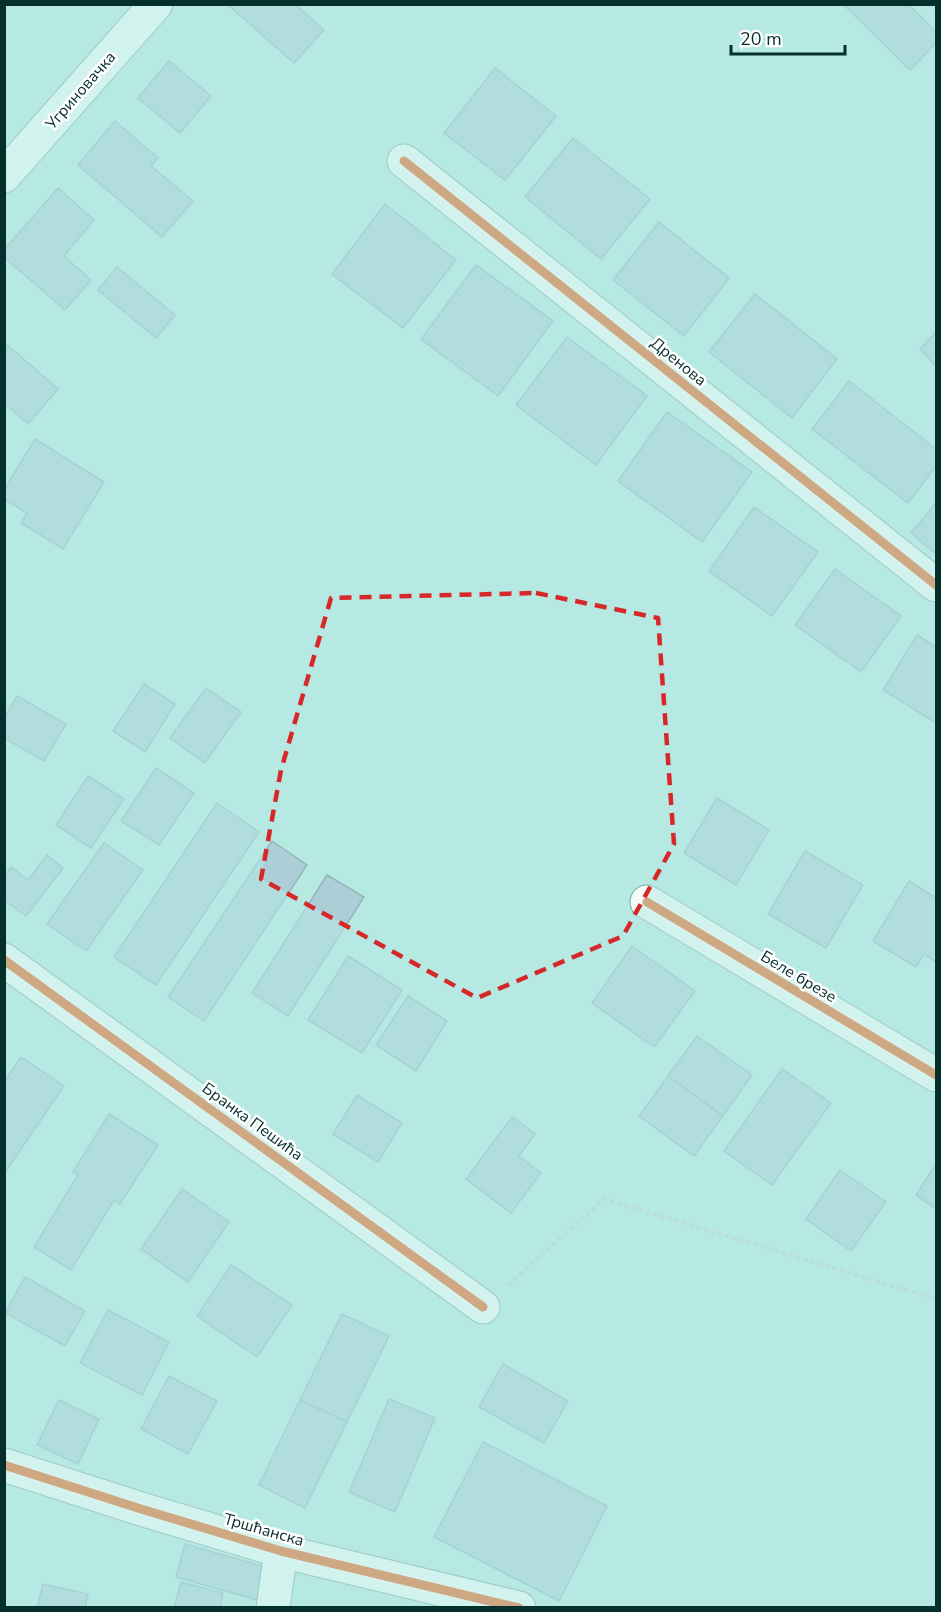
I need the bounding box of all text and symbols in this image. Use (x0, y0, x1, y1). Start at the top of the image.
scale bar (731, 18, 845, 56)
text: 20 m (740, 27, 782, 51)
street label: Угриновачка (40, 47, 121, 135)
street label: Дренова (646, 332, 711, 391)
street label: Беле брезе (756, 946, 841, 1008)
street label: Бранка Пешића (197, 1078, 307, 1166)
street label: Тршћанска (221, 1508, 306, 1552)

